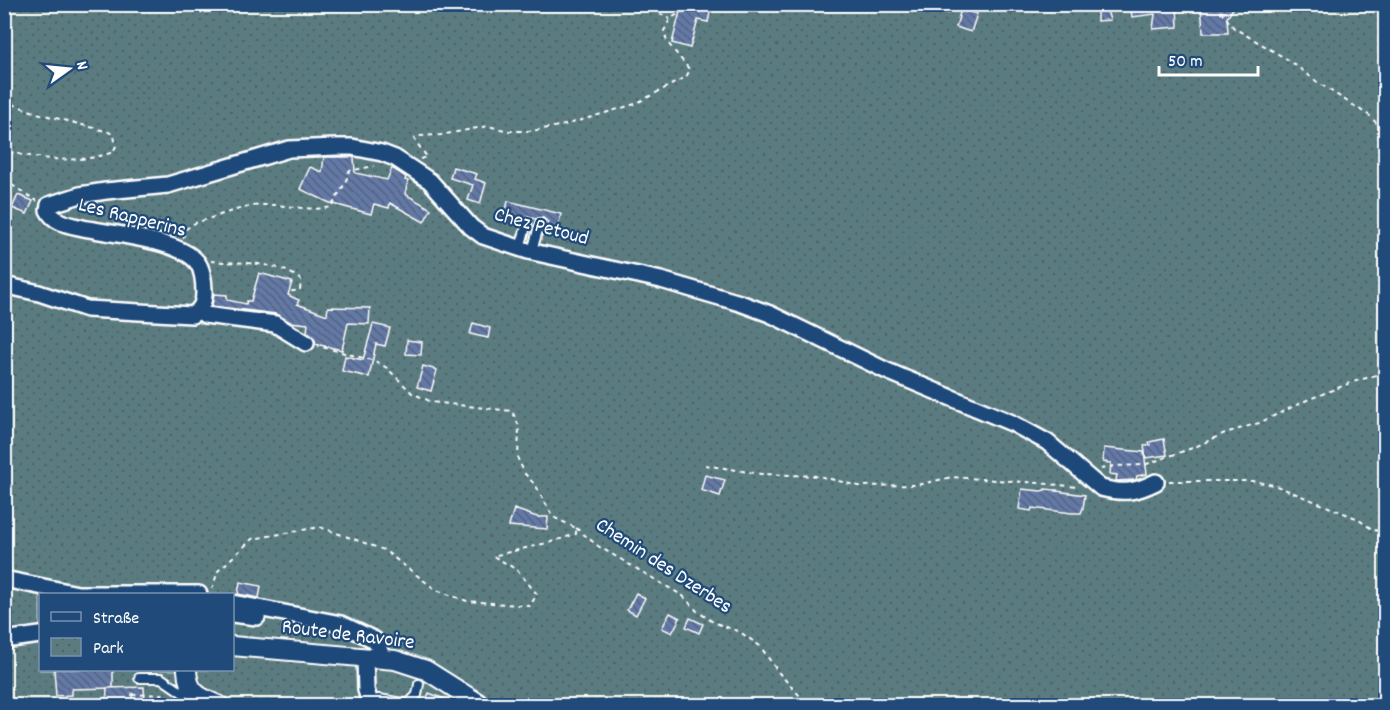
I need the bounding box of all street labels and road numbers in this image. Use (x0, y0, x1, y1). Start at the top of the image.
street label: Les Rapperins (75, 191, 189, 247)
street label: Chez Petoud (490, 201, 592, 255)
street label: Chemin des Dzerbes (589, 511, 737, 623)
street label: Route de Ravoire (280, 613, 416, 659)

